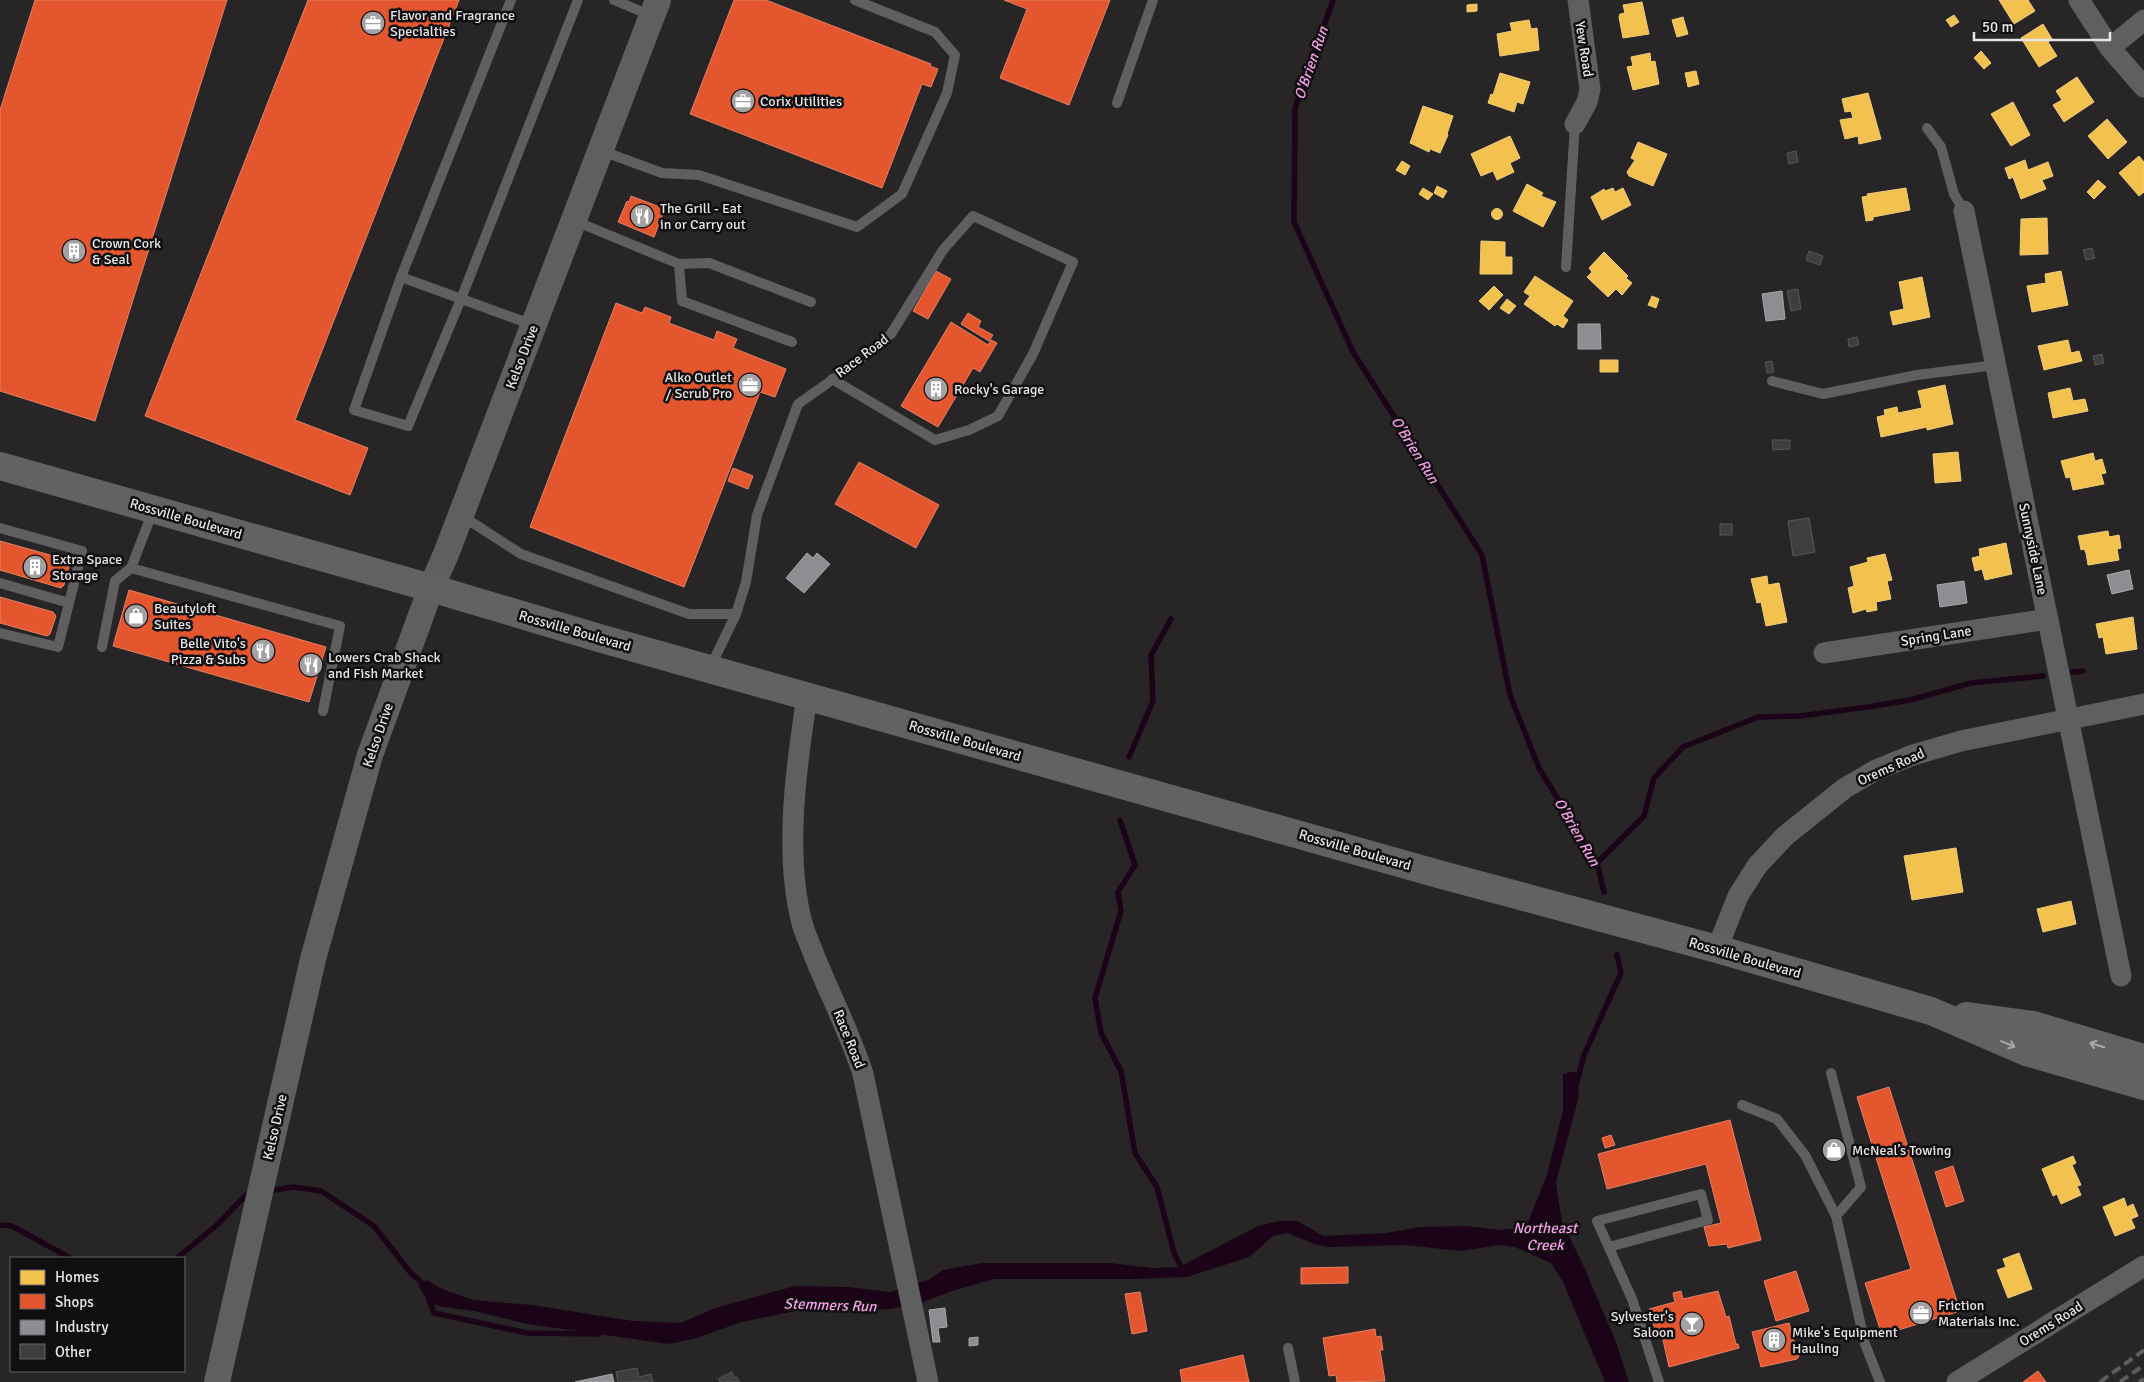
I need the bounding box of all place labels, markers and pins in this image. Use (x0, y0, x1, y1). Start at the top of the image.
place label: Flavor and Fragrance Specialties (390, 7, 515, 40)
office icon: Flavor and Fragrance Specialties (360, 10, 386, 36)
office icon: Corix Utilities (730, 88, 756, 114)
place label: Corix Utilities (760, 93, 842, 110)
place label: The Grill - Eat in or Carry out (660, 200, 746, 233)
restaurant icon: The Grill - Eat in or Carry out (629, 203, 655, 229)
place label: Crown Cork & Seal (92, 235, 161, 268)
building icon: Crown Cork & Seal (61, 238, 87, 264)
place label: Alko Outlet / Scrub Pro (665, 369, 732, 402)
office icon: Alko Outlet / Scrub Pro (737, 372, 763, 398)
building icon: Rocky's Garage (923, 376, 949, 402)
place label: Rocky's Garage (954, 381, 1044, 398)
place label: Extra Space Storage (52, 551, 122, 584)
building icon: Extra Space Storage (22, 554, 48, 580)
place label: Beautyloft Suites (154, 600, 216, 633)
shop icon: Beautyloft Suites (123, 603, 149, 629)
place label: Belle Vito's Pizza & Subs (171, 635, 246, 668)
restaurant icon: Belle Vito's Pizza & Subs (250, 638, 276, 664)
place label: Lowers Crab Shack and Fish Market (328, 649, 441, 682)
restaurant icon: Lowers Crab Shack and Fish Market (298, 652, 324, 678)
shop icon: McNeal’s Towing (1821, 1137, 1847, 1163)
place label: McNeal’s Towing (1852, 1142, 1951, 1159)
place label: Friction Materials Inc. (1938, 1297, 2020, 1330)
office icon: Friction Materials Inc. (1908, 1300, 1934, 1326)
place label: Sylvester's Saloon (1611, 1308, 1674, 1341)
bar icon: Sylvester's Saloon (1679, 1311, 1705, 1337)
place label: Mike's Equipment Hauling (1792, 1324, 1898, 1357)
building icon: Mike's Equipment Hauling (1761, 1327, 1787, 1353)

